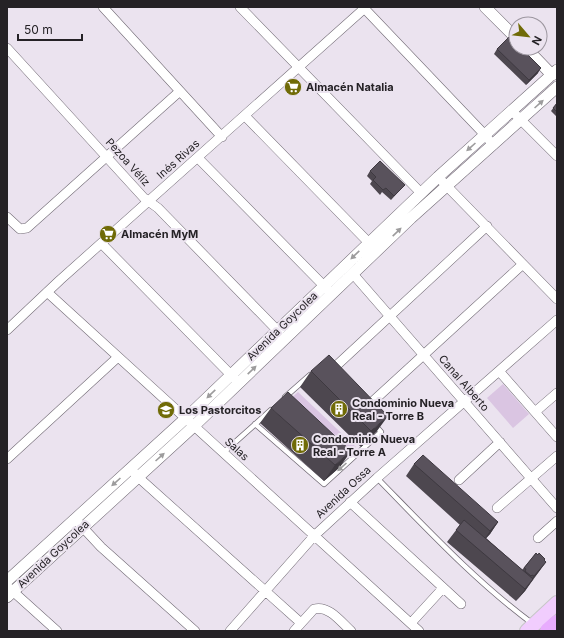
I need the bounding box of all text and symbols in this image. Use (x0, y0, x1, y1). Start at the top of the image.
scale bar (18, 16, 82, 42)
north arrow (508, 16, 548, 56)
text: 50 m (24, 22, 53, 37)
text: N (529, 34, 545, 48)
supermarket icon: Almacén Natalia (283, 77, 303, 97)
place label: Almacén Natalia (306, 80, 394, 94)
one-way arrow (533, 99, 544, 108)
street label: Pezoa Véliz (103, 135, 153, 189)
street label: Inés Rivas (154, 136, 202, 182)
one-way arrow (466, 143, 476, 152)
supermarket icon: Almacén MyM (98, 224, 118, 244)
place label: Almacén MyM (121, 227, 198, 241)
one-way arrow (392, 227, 402, 237)
one-way arrow (350, 250, 360, 260)
street label: Avenida Goycolea (244, 289, 320, 363)
street label: Canal Alberto (436, 352, 493, 414)
one-way arrow (247, 366, 257, 375)
one-way arrow (206, 389, 216, 398)
place label: Condominio Nueva Real - Torre B (352, 396, 454, 423)
building icon: Condominio Nueva Real - Torre B (329, 399, 349, 419)
school or university icon: Los Pastorcitos (156, 400, 176, 420)
place label: Los Pastorcitos (179, 403, 261, 417)
place label: Condominio Nueva Real - Torre A (313, 432, 415, 459)
street label: Salas (222, 434, 252, 464)
building icon: Condominio Nueva Real - Torre A (290, 435, 310, 455)
one-way arrow (155, 452, 165, 462)
street label: Avenida Ossa (312, 463, 374, 521)
one-way arrow (337, 463, 347, 472)
one-way arrow (111, 478, 121, 487)
street label: Avenida Goycolea (14, 517, 92, 591)

